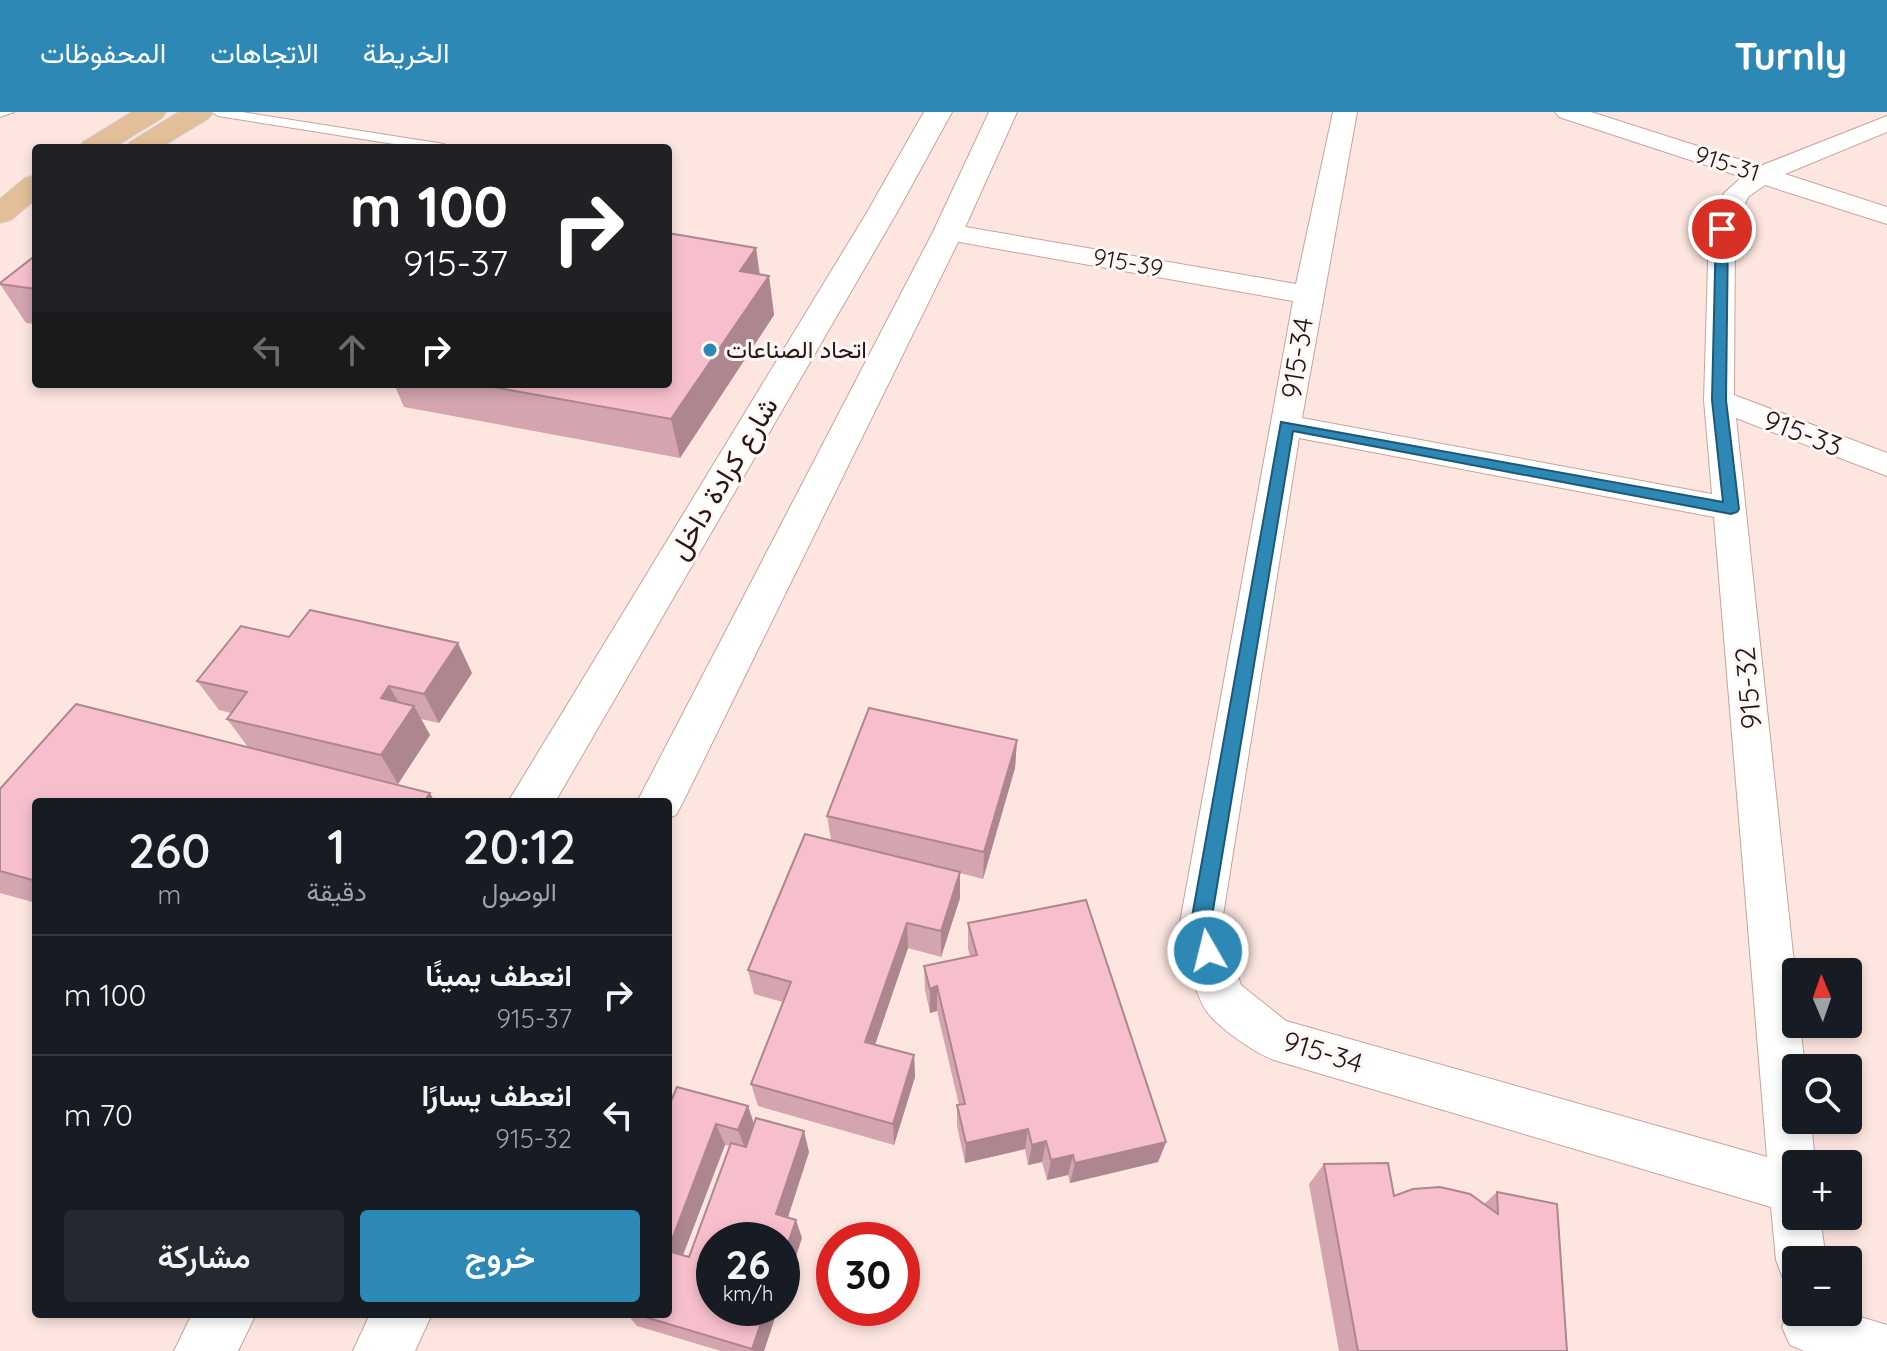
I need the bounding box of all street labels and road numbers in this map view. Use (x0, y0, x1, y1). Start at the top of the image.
street label: 915-31 (1691, 139, 1764, 188)
street label: 915-39 (1091, 241, 1166, 283)
street label: 915-34 (1273, 315, 1320, 401)
street label: شارع كرادة داخل (660, 390, 786, 566)
street label: 915-33 (1759, 402, 1848, 464)
street label: 915-32 (1726, 645, 1769, 731)
street label: 915-34 (1279, 1023, 1367, 1080)

